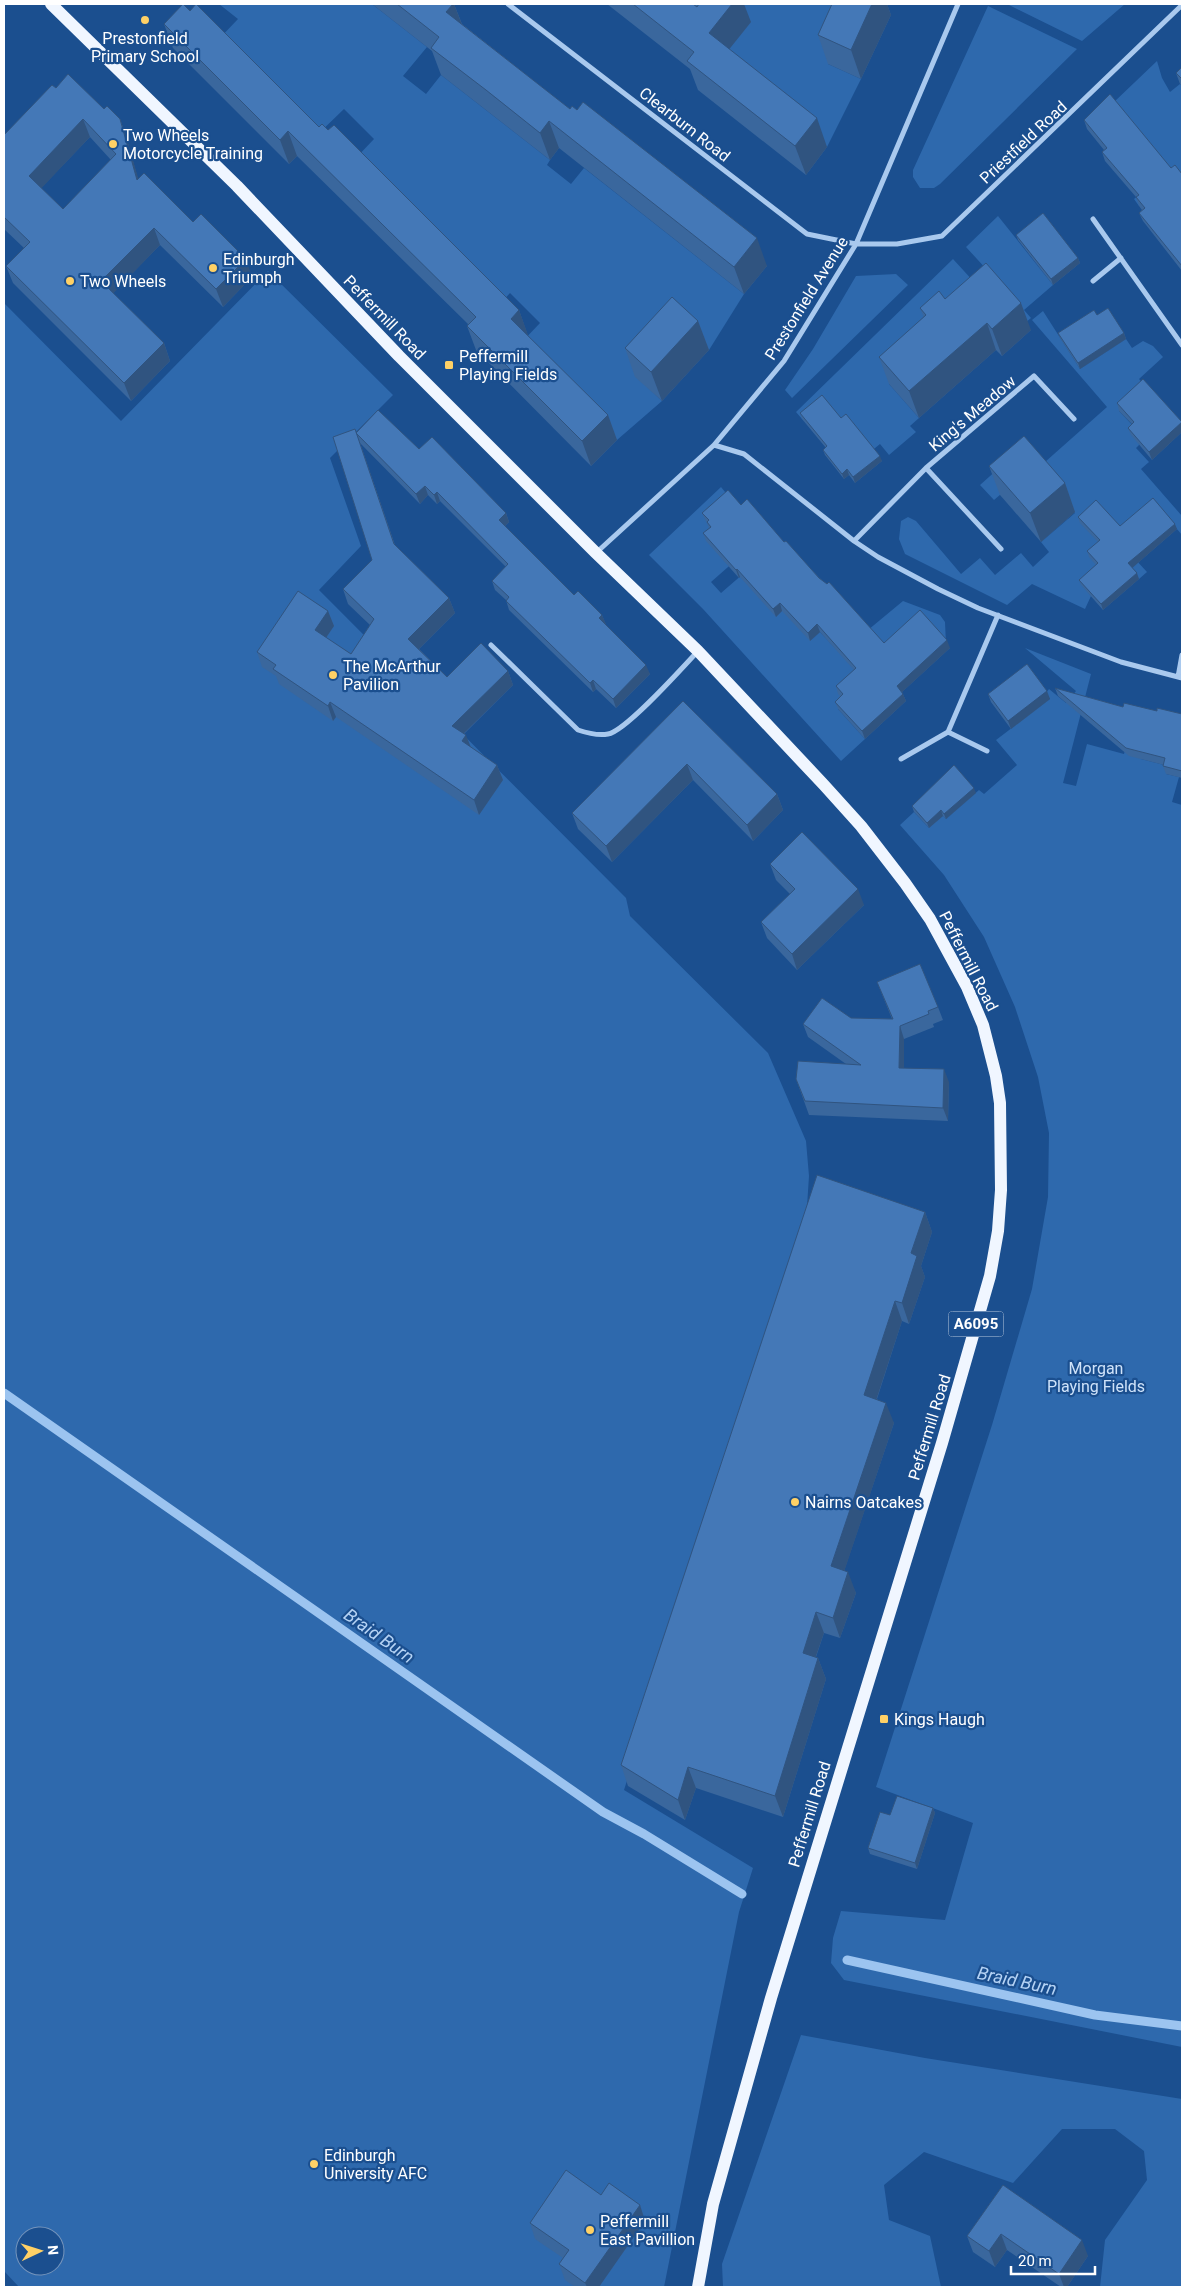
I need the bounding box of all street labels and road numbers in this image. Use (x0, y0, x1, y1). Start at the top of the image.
street label: Clearburn Road (636, 83, 734, 166)
street label: Priestfield Road (976, 97, 1071, 188)
street label: Prestonfield Avenue (761, 233, 852, 363)
street label: Peffermill Road (340, 271, 430, 363)
street label: King's Meadow (925, 372, 1020, 455)
street label: Peffermill Road (935, 908, 1002, 1014)
road number: A6095 (948, 1312, 1004, 1336)
street label: Peffermill Road (904, 1372, 955, 1482)
street label: Peffermill Road (784, 1759, 835, 1869)

